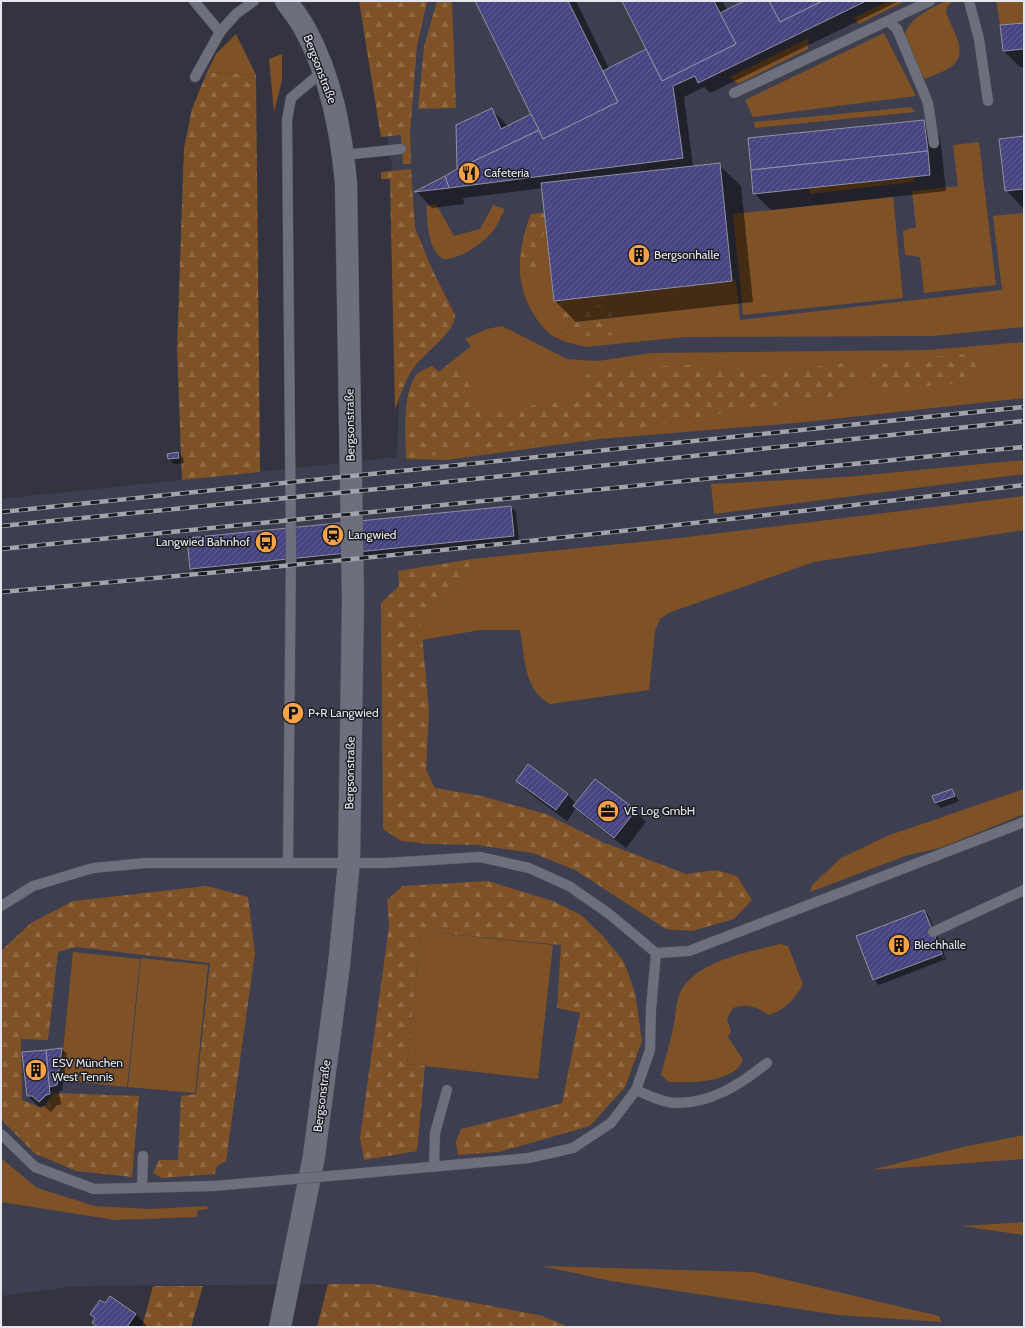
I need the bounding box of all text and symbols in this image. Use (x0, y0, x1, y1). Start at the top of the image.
street label: Bergsonstraße (300, 32, 341, 105)
restaurant icon: Cafeteria (456, 160, 482, 186)
place label: Cafeteria (484, 165, 530, 180)
building icon: Bergsonhalle (626, 242, 652, 268)
place label: Bergsonhalle (654, 247, 719, 262)
street label: Bergsonstraße (341, 388, 358, 462)
station icon: Langwied (320, 522, 346, 548)
place label: Langwied (348, 527, 397, 542)
bus stop icon: Langwied Bahnhof (253, 529, 279, 555)
place label: Langwied Bahnhof (156, 534, 250, 549)
parking icon: P+R Langwied (280, 700, 306, 726)
place label: P+R Langwied (308, 705, 379, 720)
street label: Bergsonstraße (341, 736, 358, 810)
office icon: VE Log GmbH (595, 798, 621, 824)
place label: VE Log GmbH (624, 803, 695, 818)
building icon: Blechhalle (886, 932, 912, 958)
place label: Blechhalle (914, 937, 966, 952)
place label: ESV München West Tennis (52, 1055, 123, 1084)
building icon: ESV München West Tennis (23, 1057, 49, 1083)
street label: Bergsonstraße (310, 1059, 333, 1133)

